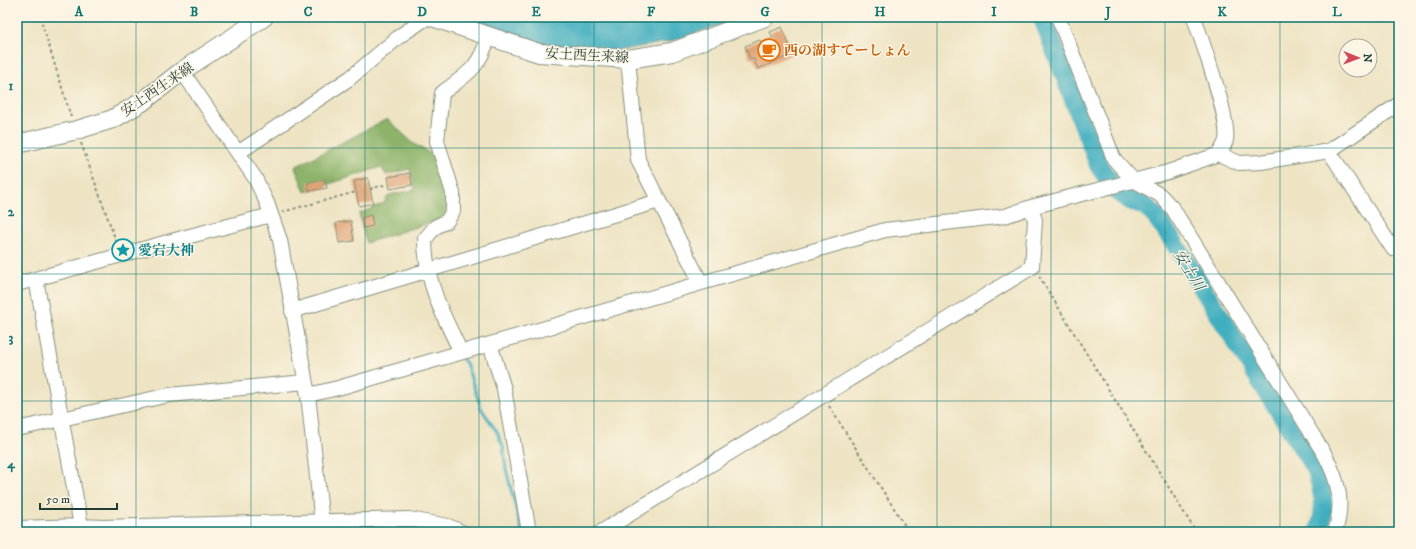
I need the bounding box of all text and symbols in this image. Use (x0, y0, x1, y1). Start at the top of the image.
text: A (74, 4, 84, 20)
text: B (190, 4, 198, 20)
text: C (304, 4, 313, 20)
text: D (417, 4, 427, 20)
text: E (531, 4, 541, 20)
text: F (647, 4, 656, 20)
text: G (760, 4, 770, 20)
text: H (875, 4, 886, 20)
text: I (991, 4, 997, 20)
text: J (1103, 4, 1111, 21)
text: K (1217, 4, 1227, 20)
text: L (1332, 4, 1342, 20)
cafe icon: 西の湖すてーしょん (756, 37, 782, 63)
north arrow (1338, 38, 1378, 78)
place label: 西の湖すてーしょん (784, 42, 910, 60)
street label: 安土西生来線 (545, 45, 629, 67)
text: N (1360, 54, 1374, 63)
street label: 安土西生来線 (118, 59, 197, 121)
text: 1 (9, 78, 14, 94)
text: 2 (8, 204, 15, 220)
place icon: 愛宕大神 (110, 237, 136, 263)
place label: 愛宕大神 (138, 242, 194, 260)
water label: 安土川 (1169, 246, 1210, 296)
text: 3 (9, 330, 14, 346)
text: 4 (6, 456, 15, 473)
scale bar (40, 485, 117, 511)
text: 50 m (46, 492, 70, 507)

